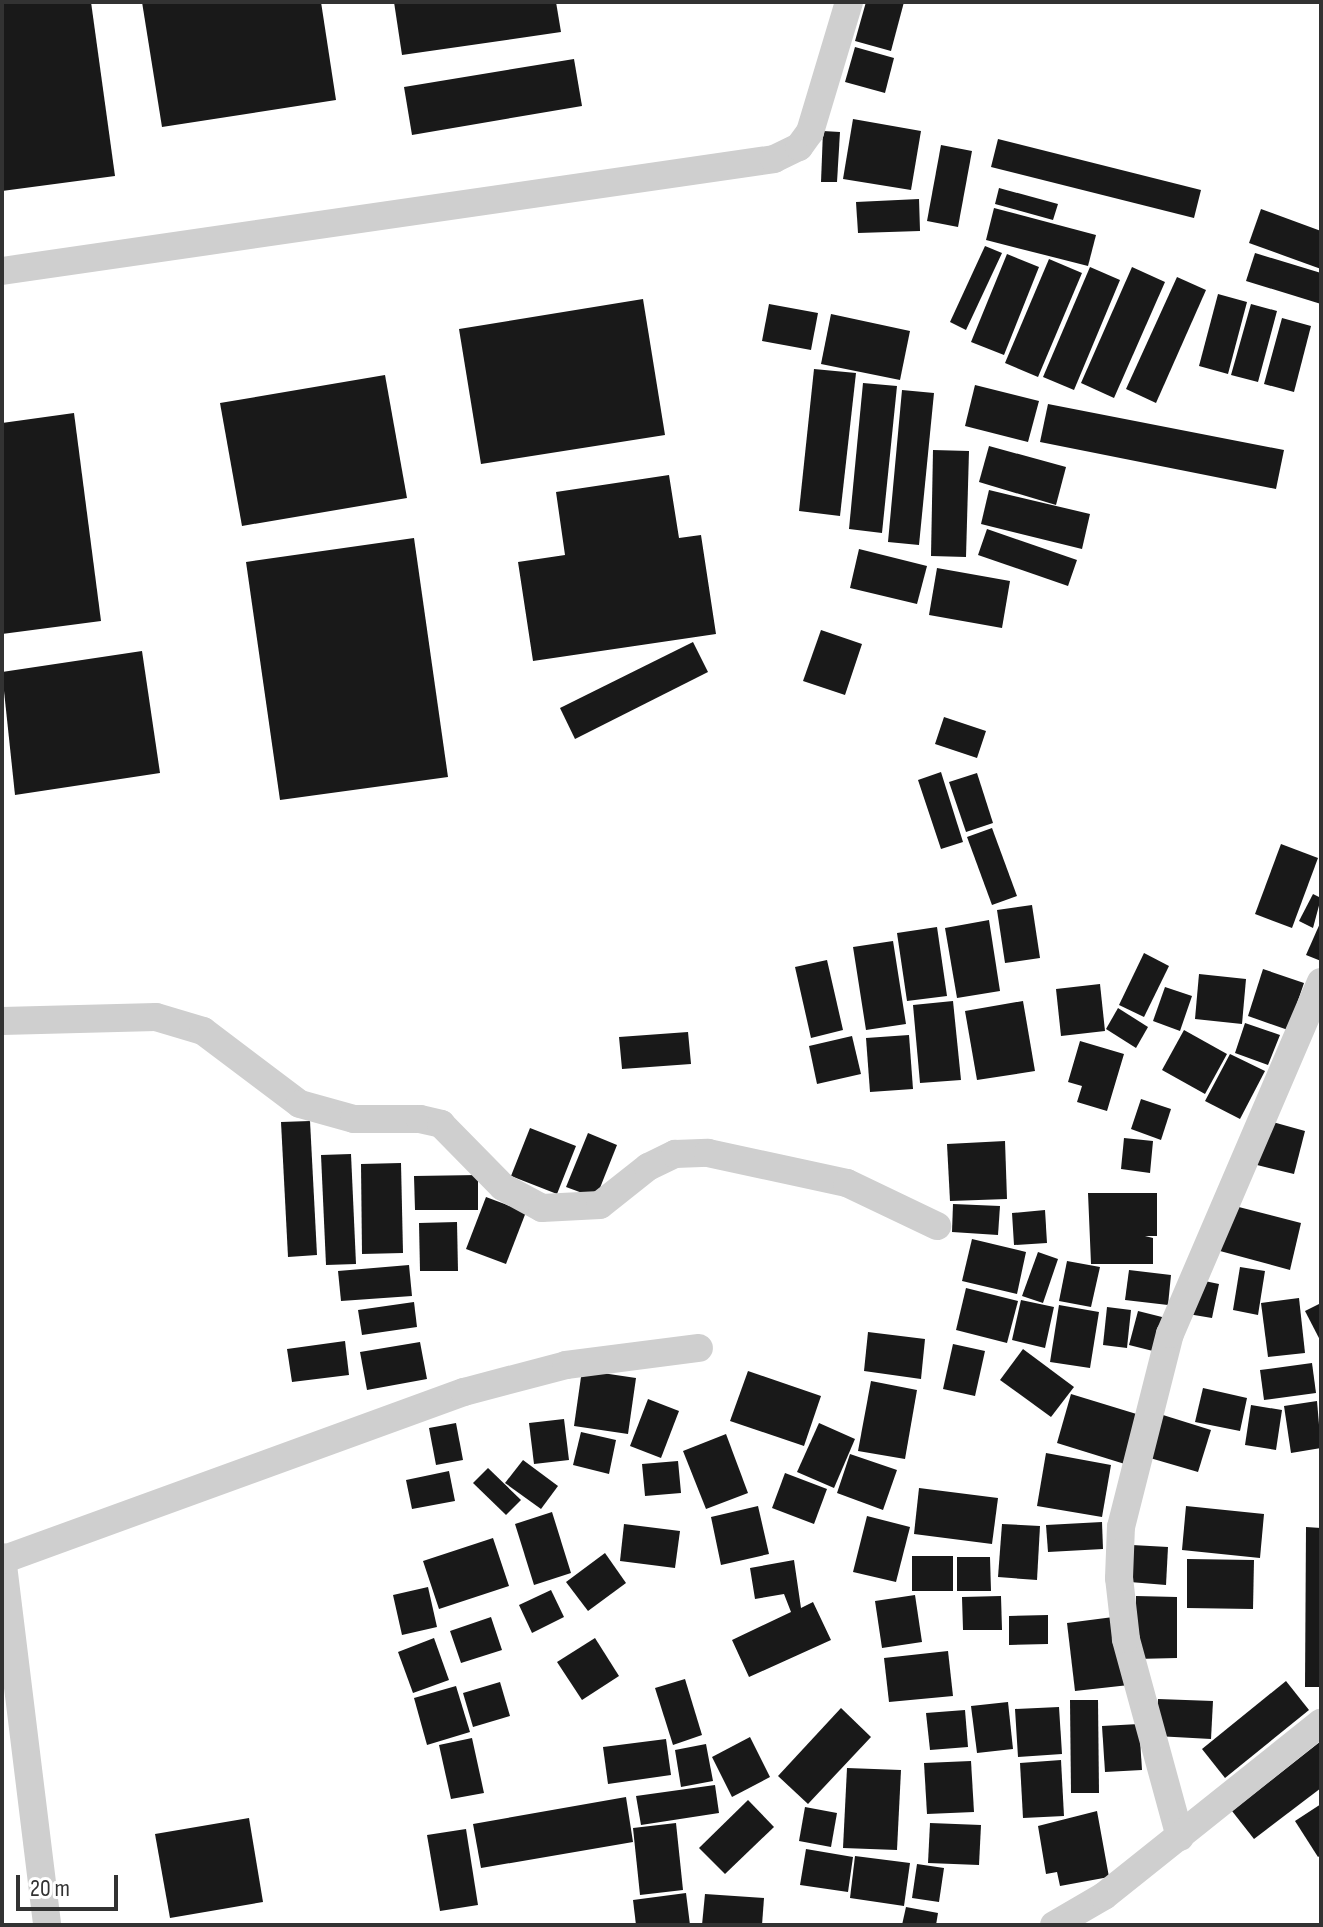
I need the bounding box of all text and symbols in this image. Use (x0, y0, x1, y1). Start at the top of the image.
scale bar (20, 1859, 122, 1909)
text: 20 m (30, 1874, 70, 1903)

